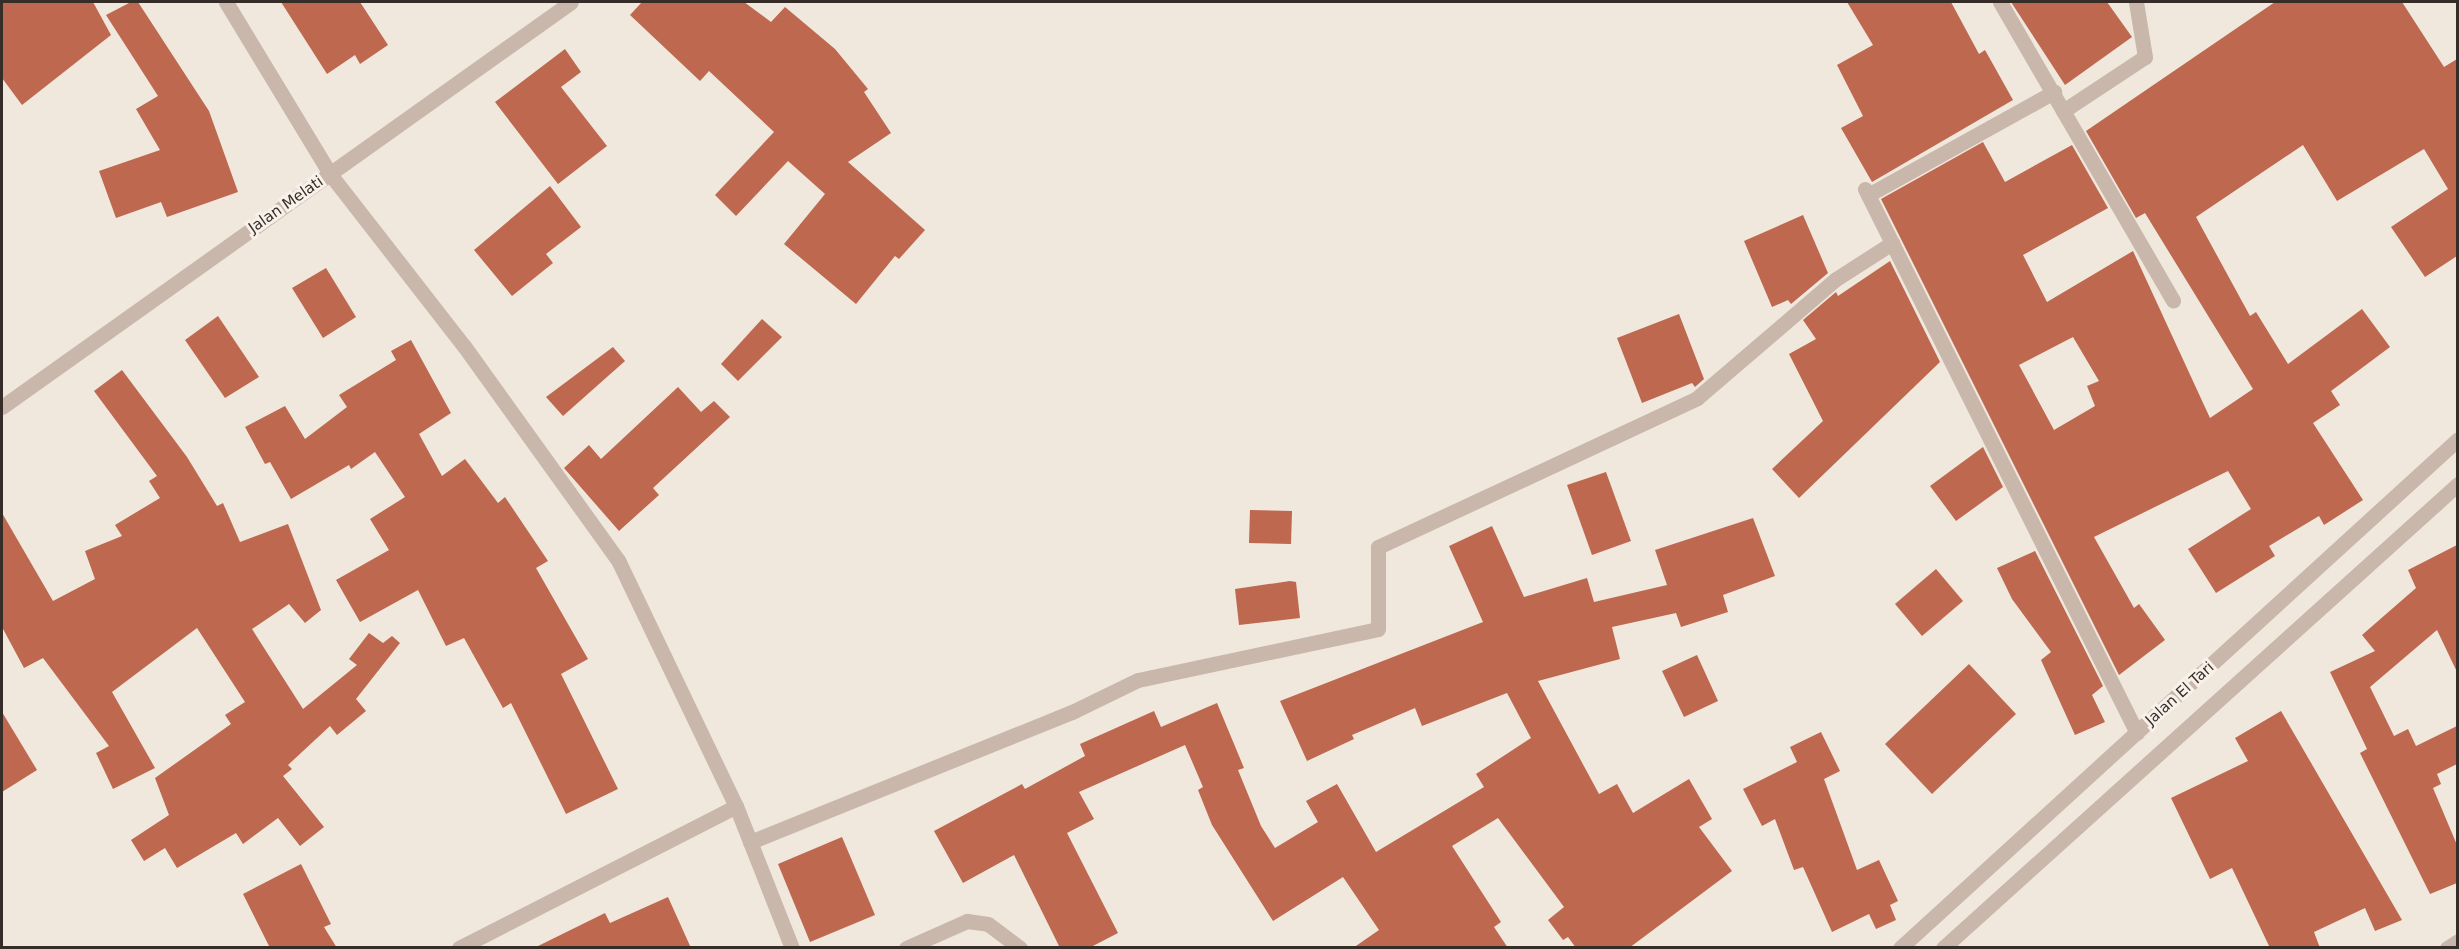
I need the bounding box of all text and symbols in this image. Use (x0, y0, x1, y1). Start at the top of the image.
street label: Jalan Melati (245, 173, 327, 237)
street label: Jalan El Tari (2142, 659, 2218, 729)

